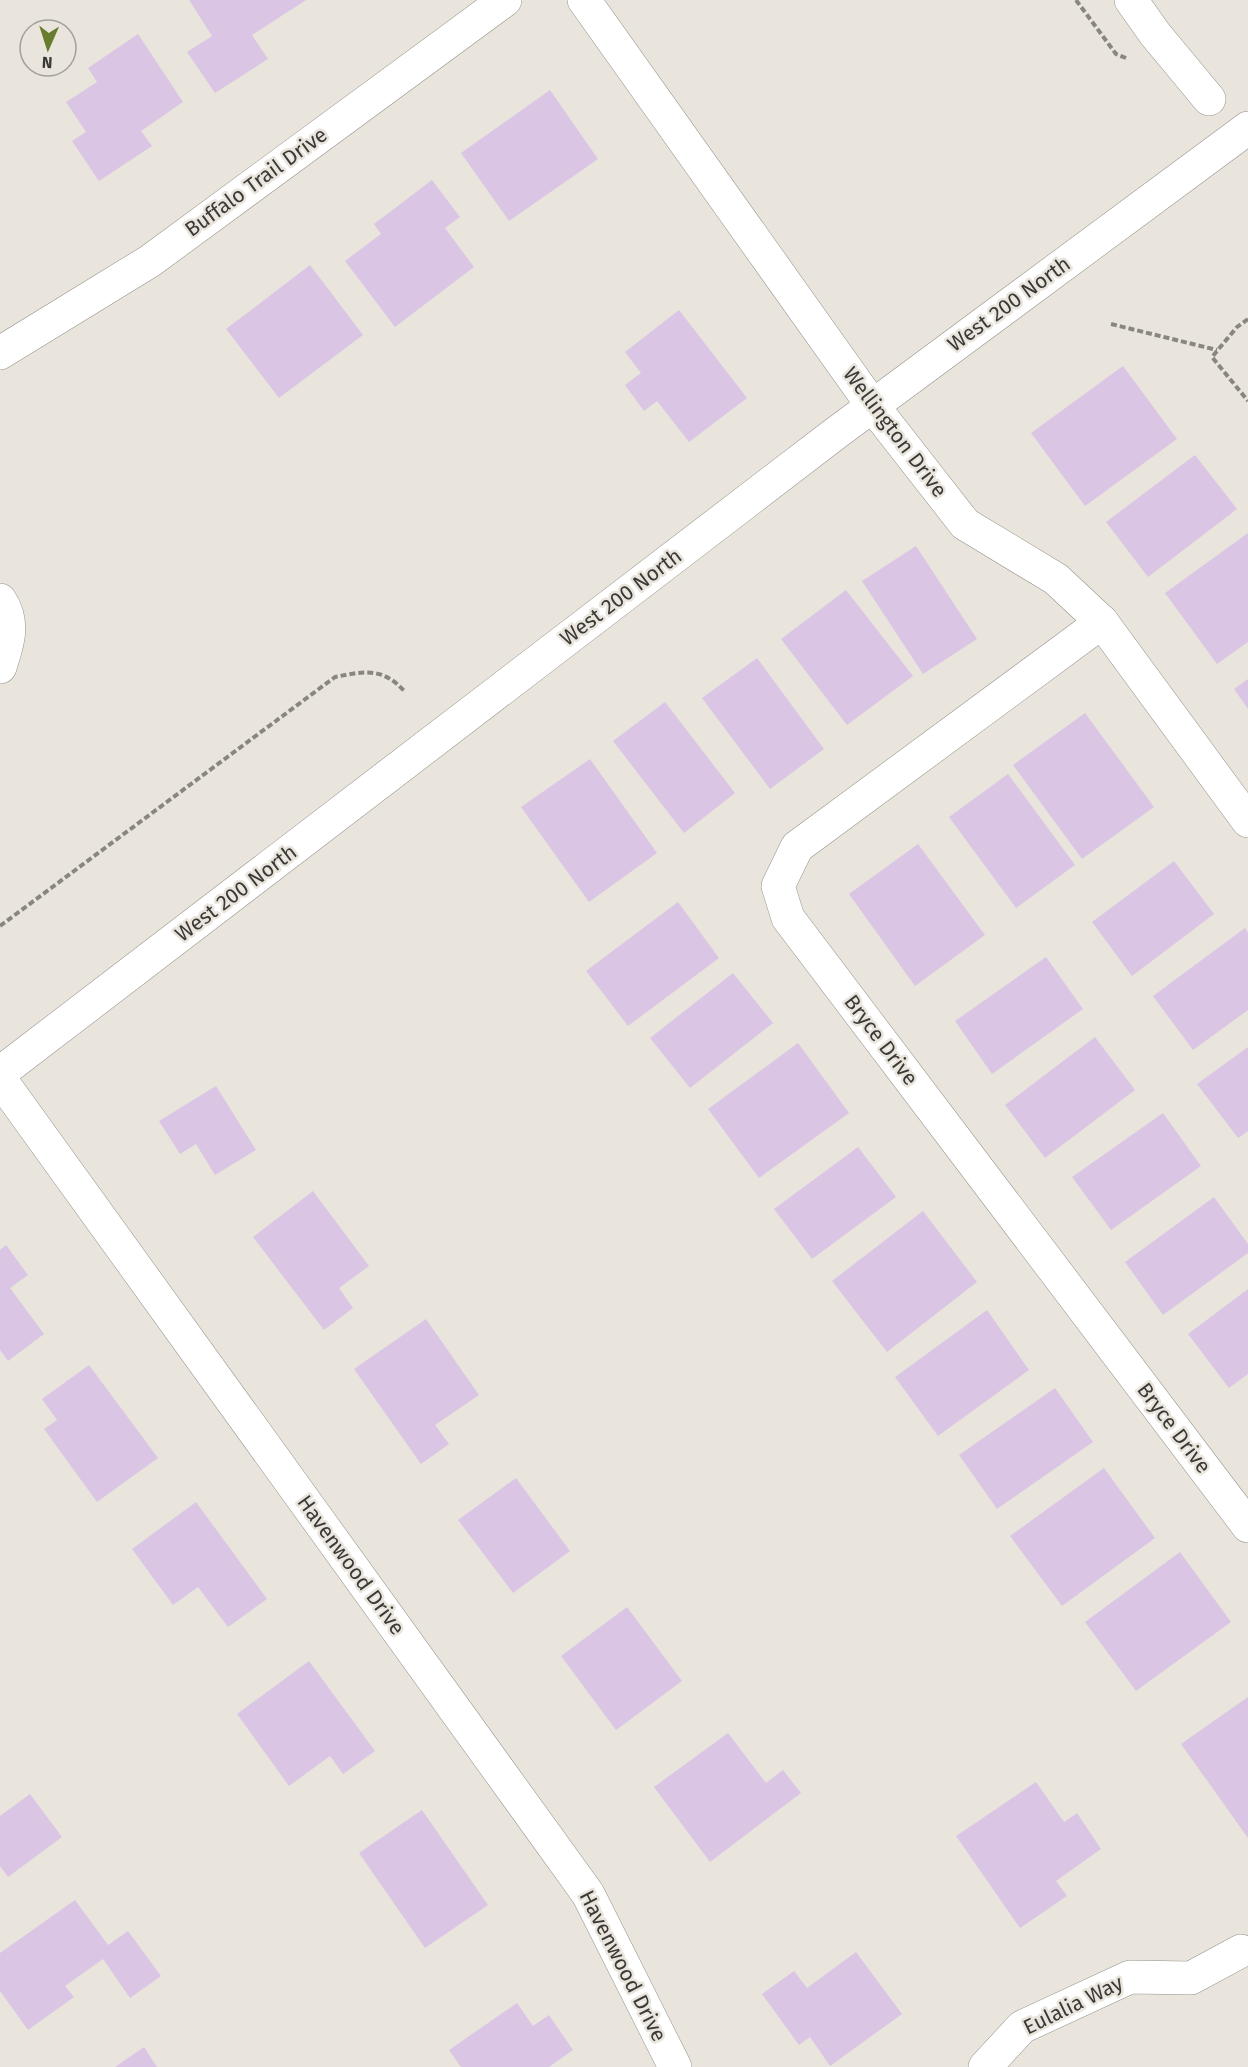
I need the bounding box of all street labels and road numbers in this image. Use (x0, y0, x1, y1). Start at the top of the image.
street label: Buffalo Trail Drive (180, 122, 332, 242)
street label: West 200 North (942, 251, 1076, 357)
street label: Wellington Drive (837, 362, 953, 502)
street label: West 200 North (555, 543, 687, 651)
street label: West 200 North (170, 839, 302, 947)
street label: Bryce Drive (838, 989, 924, 1091)
street label: Bryce Drive (1131, 1377, 1217, 1479)
street label: Havenwood Drive (292, 1490, 410, 1640)
street label: Havenwood Drive (574, 1886, 672, 2046)
street label: Eulalia Way (1019, 1969, 1128, 2040)

